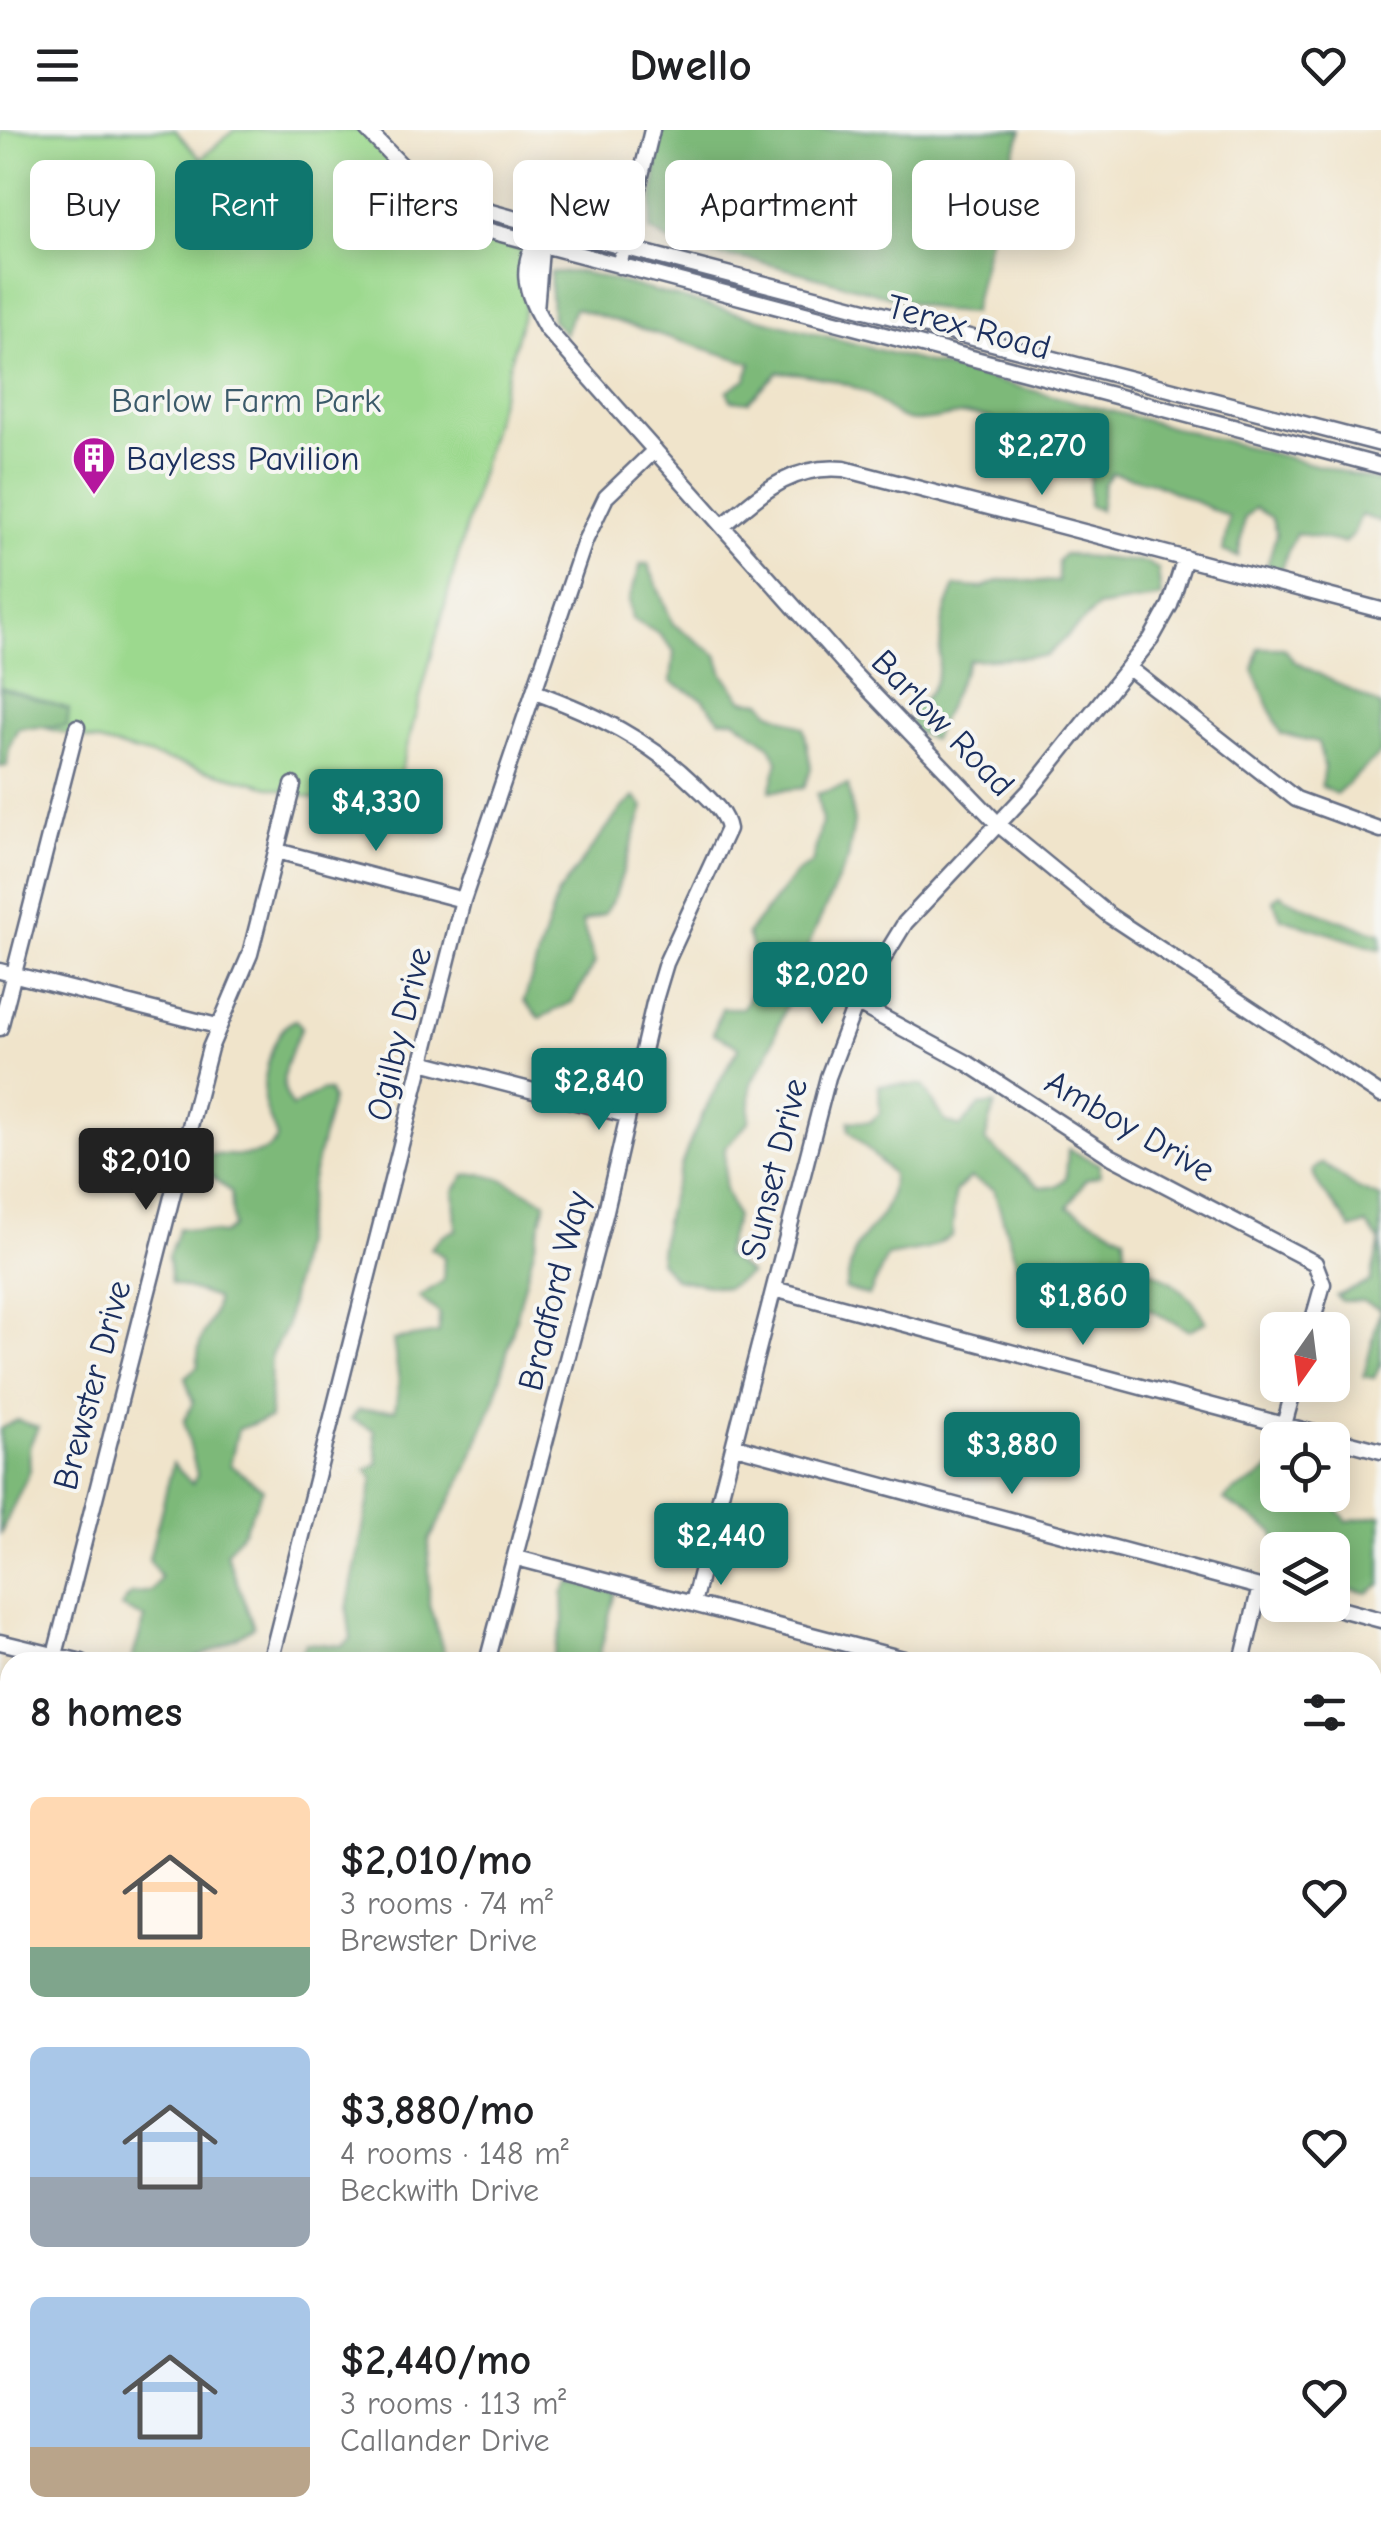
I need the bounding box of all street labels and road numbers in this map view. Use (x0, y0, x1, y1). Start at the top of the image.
street label: Terex Road (883, 286, 1055, 368)
street label: Barlow Road (863, 641, 1023, 805)
street label: Ogilby Drive (358, 943, 440, 1125)
street label: Amboy Drive (1038, 1061, 1222, 1191)
street label: Sunset Drive (732, 1074, 816, 1264)
street label: Bradford Way (509, 1187, 599, 1395)
street label: Brewster Drive (44, 1276, 140, 1494)

